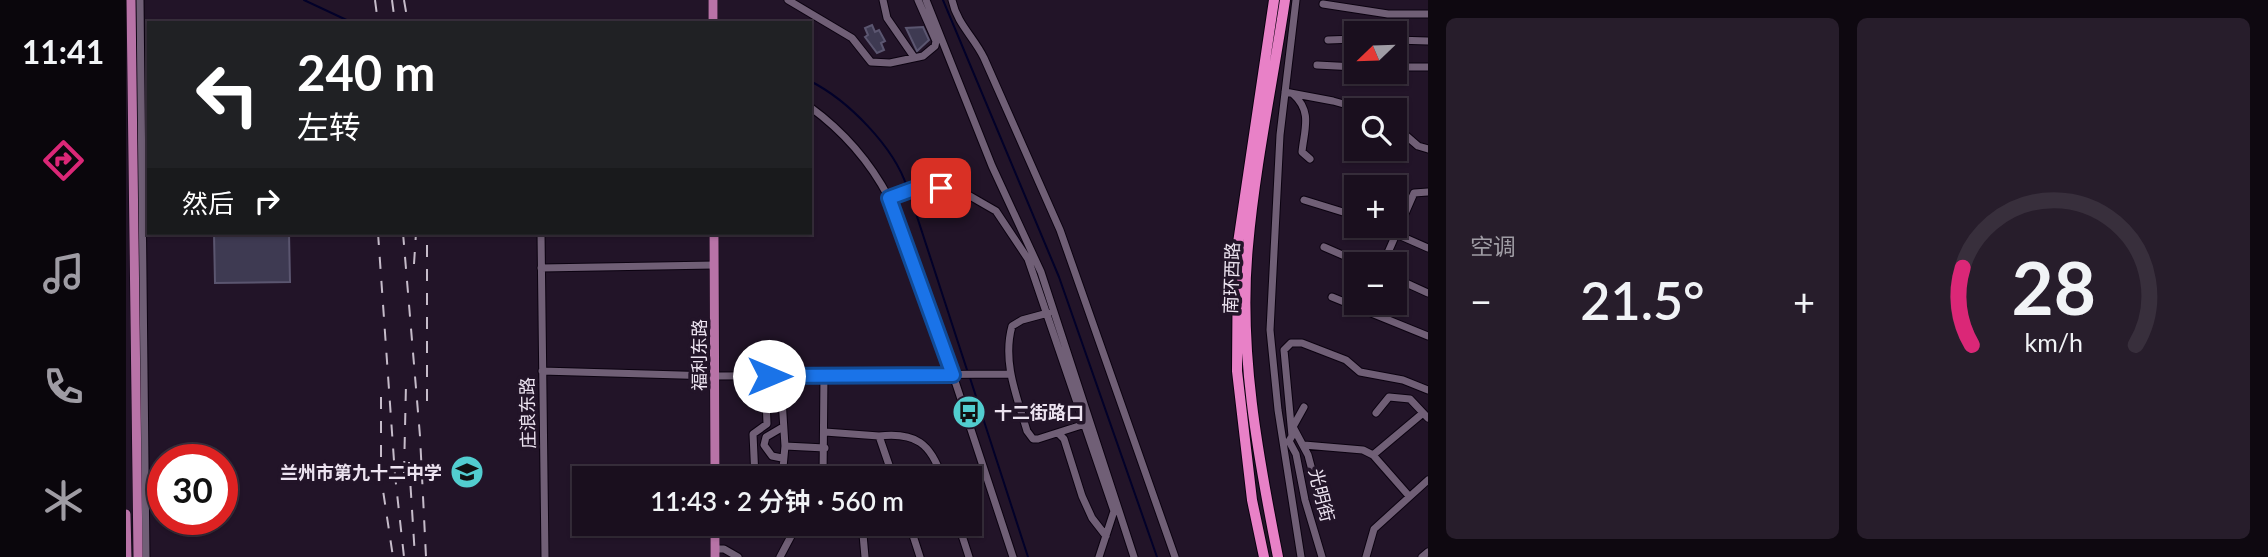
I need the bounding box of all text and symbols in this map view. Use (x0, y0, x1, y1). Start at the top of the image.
north arrow (1344, 21, 1407, 84)
map controls (1344, 21, 1407, 315)
text: 11:41 (22, 32, 104, 71)
text: 240 m (297, 43, 435, 101)
icon: left (182, 49, 273, 140)
button: search (1344, 98, 1407, 161)
text: 左转 (297, 107, 361, 146)
icon: directions (39, 136, 88, 185)
pin (911, 158, 971, 218)
icon: arrive (922, 169, 960, 207)
button: + (1344, 175, 1407, 238)
icon: right (248, 182, 286, 220)
text: 然后 (182, 187, 234, 219)
text: 空调 (1470, 232, 1516, 260)
street label: 南环西路 (1219, 242, 1243, 314)
text: 28 (2011, 243, 2096, 331)
icon: music (39, 249, 88, 298)
button: − (1344, 252, 1407, 315)
text: 21.5° (1580, 269, 1705, 331)
text: − (1470, 278, 1492, 324)
text: + (1793, 278, 1815, 324)
street label: 福利东路 (688, 319, 710, 391)
text: km/h (2024, 326, 2083, 356)
position arrow (732, 339, 806, 413)
icon: phone (39, 362, 88, 411)
street label: 庄浪东路 (515, 377, 539, 449)
bus stop icon: 十二街路口 (950, 393, 988, 431)
place label: 十二街路口 (994, 401, 1084, 423)
speed limit sign: 30 (147, 444, 238, 535)
school or university icon: 兰州市第九十二中学 (448, 453, 486, 491)
place label: 兰州市第九十二中学 (280, 461, 442, 483)
street label: 光明街 (1305, 466, 1339, 524)
icon: climate (39, 476, 88, 525)
text: 11:43 · 2 分钟 · 560 m (650, 485, 904, 517)

